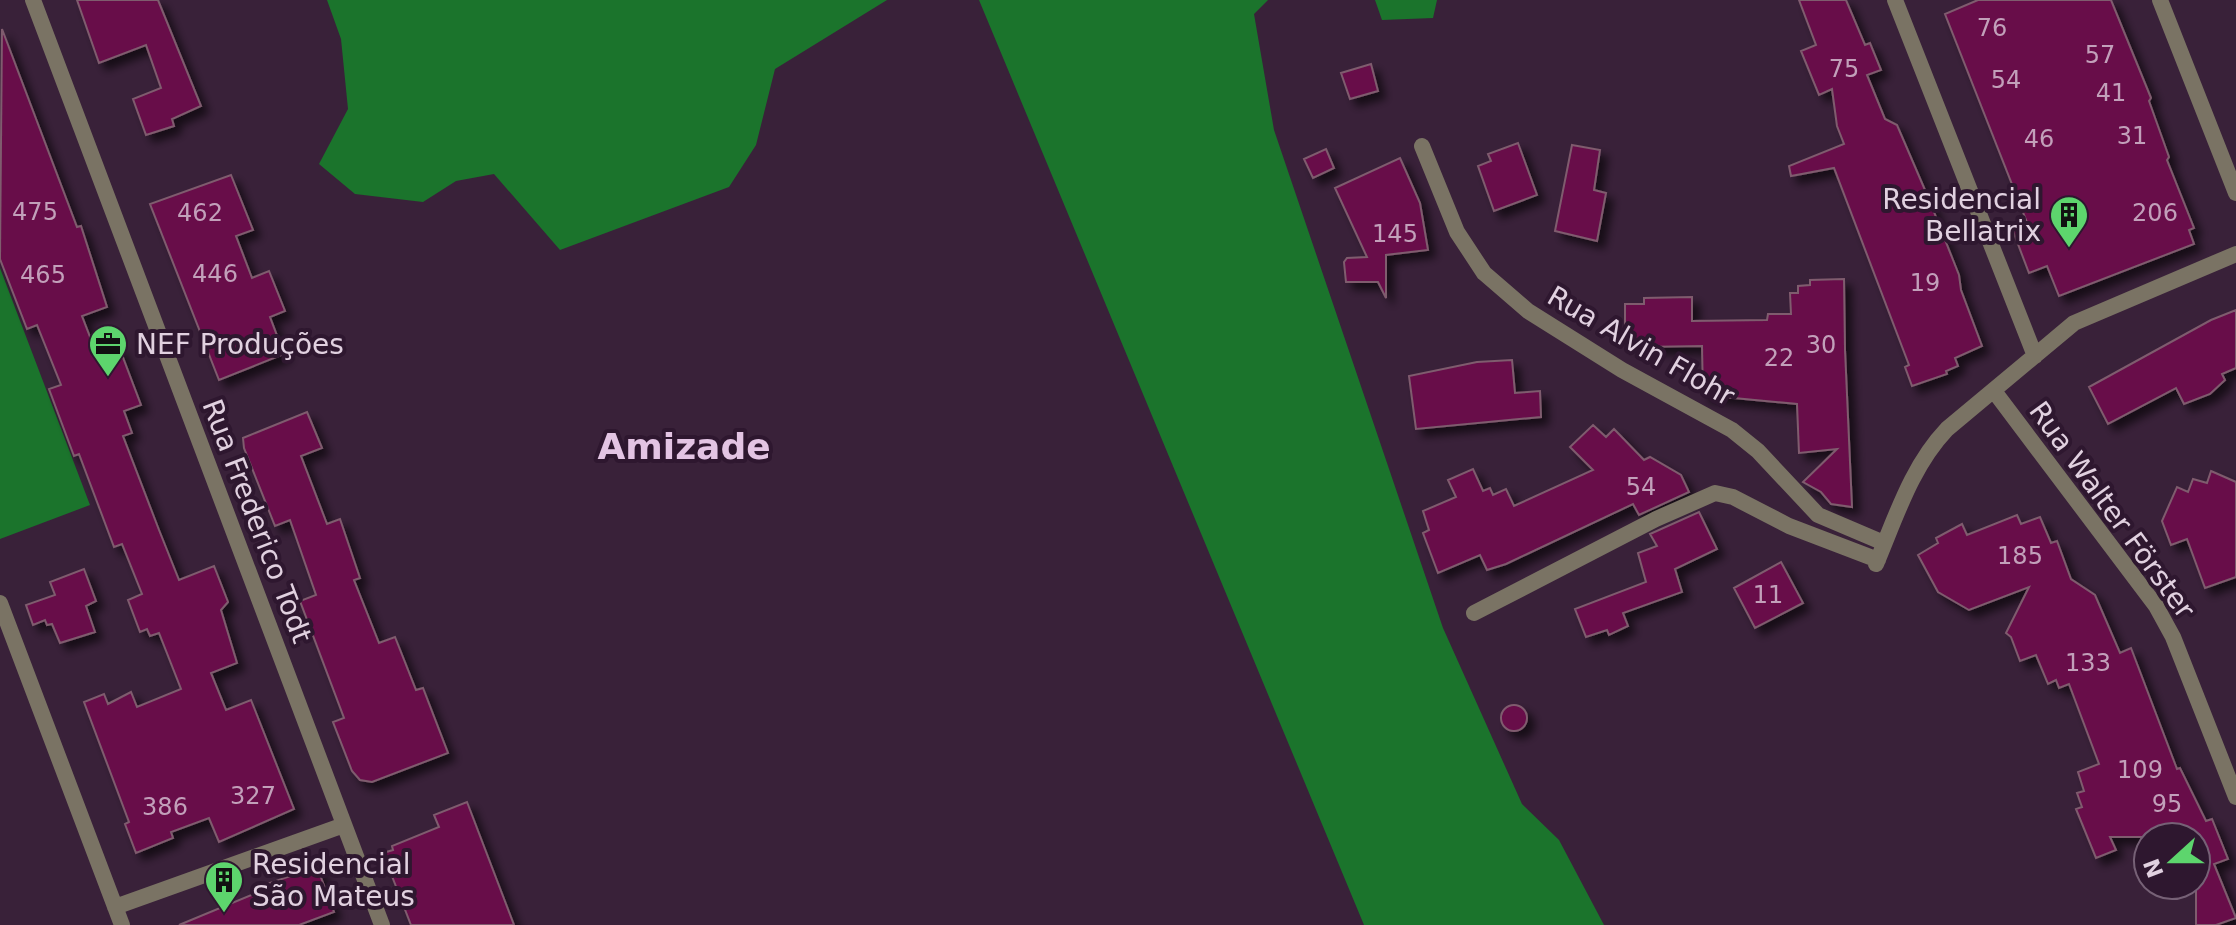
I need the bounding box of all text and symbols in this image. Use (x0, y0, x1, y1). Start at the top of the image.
house number: 76 (1977, 14, 2007, 42)
house number: 57 (2085, 41, 2115, 69)
house number: 75 (1829, 55, 1859, 83)
house number: 54 (1991, 66, 2021, 94)
house number: 41 (2096, 79, 2126, 107)
house number: 31 (2117, 122, 2147, 150)
house number: 46 (2024, 125, 2054, 153)
place label: Residencial Bellatrix (1882, 183, 2041, 248)
building icon: Residencial Bellatrix (2048, 194, 2090, 249)
house number: 475 (12, 198, 58, 226)
house number: 462 (177, 199, 223, 227)
house number: 206 (2132, 199, 2178, 227)
house number: 145 (1372, 220, 1418, 248)
house number: 446 (192, 260, 238, 288)
house number: 465 (20, 261, 66, 289)
house number: 19 (1910, 269, 1940, 297)
street label: Rua Alvin Flohr (1542, 279, 1741, 413)
office icon: NEF Produções (87, 323, 129, 378)
place label: NEF Produções (136, 328, 344, 361)
house number: 30 (1806, 331, 1836, 359)
house number: 22 (1764, 344, 1794, 372)
street label: Rua Frederico Todt (195, 395, 319, 647)
street label: Rua Walter Förster (2022, 395, 2202, 625)
district label: Amizade (597, 426, 771, 467)
house number: 54 (1626, 473, 1656, 501)
house number: 185 (1997, 542, 2043, 570)
house number: 11 (1753, 581, 1783, 609)
house number: 133 (2065, 649, 2111, 677)
house number: 109 (2117, 756, 2163, 784)
house number: 327 (230, 782, 276, 810)
house number: 95 (2152, 790, 2182, 818)
house number: 386 (142, 793, 188, 821)
north arrow (2132, 821, 2212, 901)
place label: Residencial São Mateus (252, 848, 415, 913)
text: N (2139, 855, 2169, 881)
building icon: Residencial São Mateus (203, 859, 245, 914)

